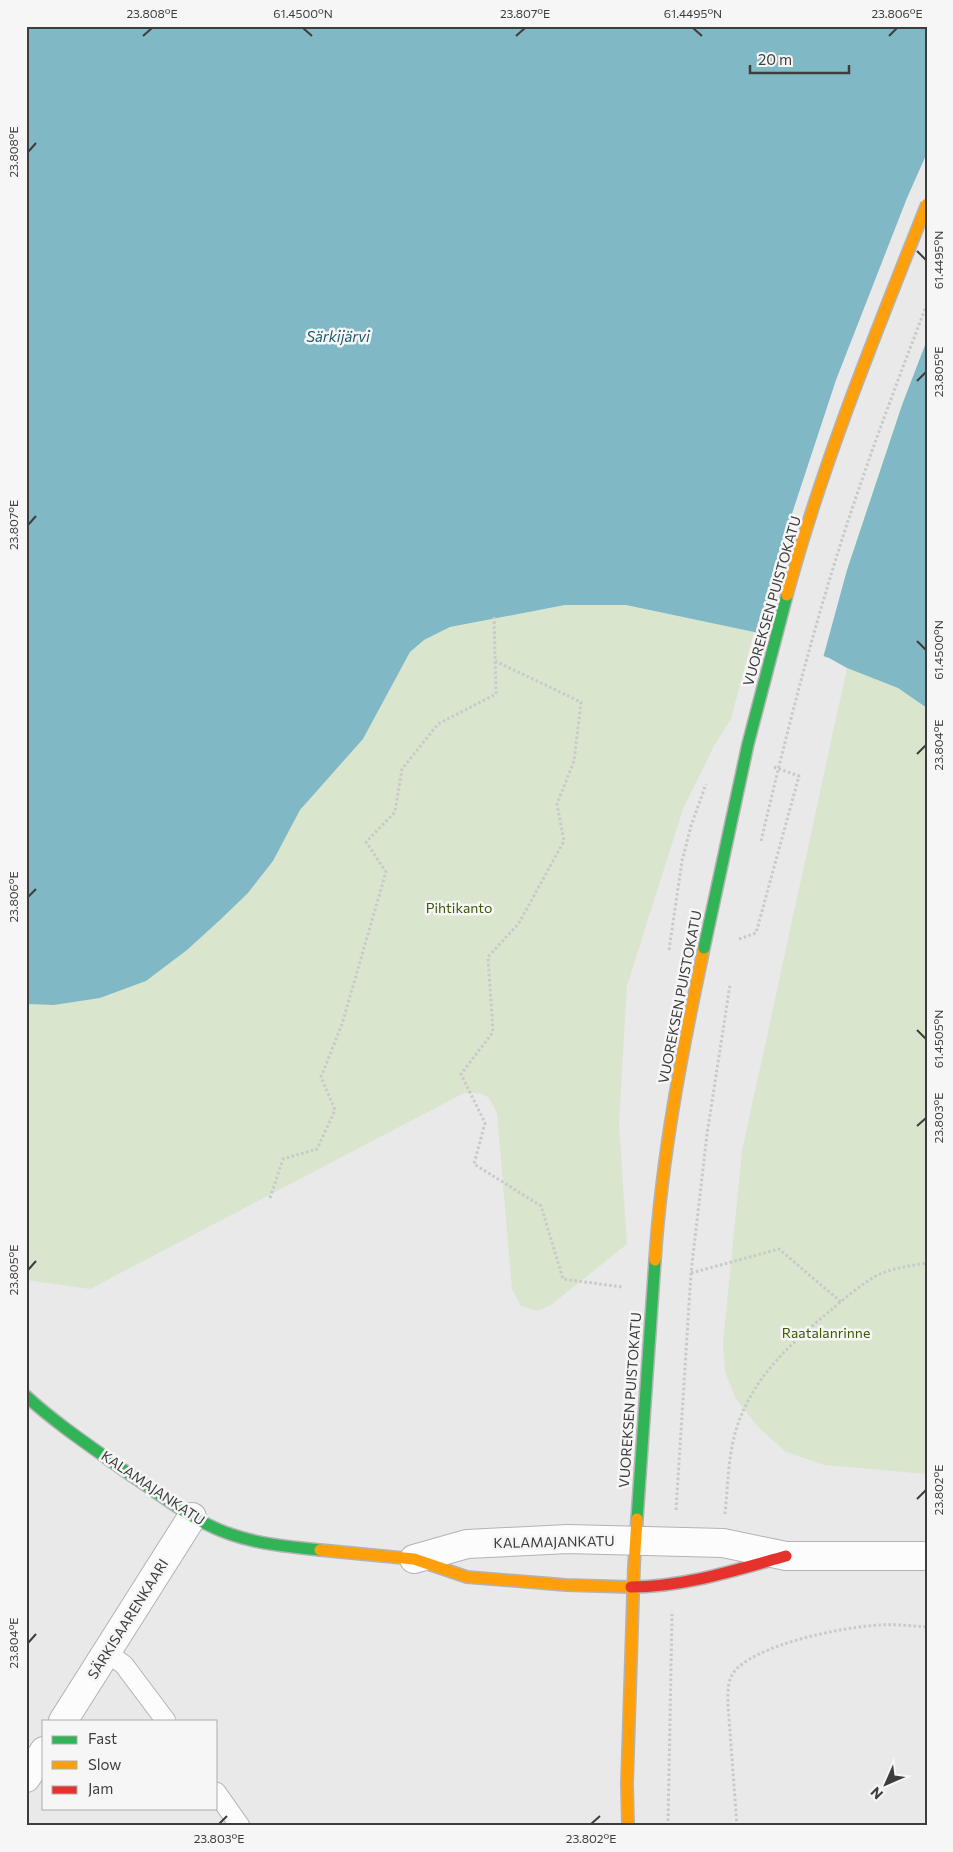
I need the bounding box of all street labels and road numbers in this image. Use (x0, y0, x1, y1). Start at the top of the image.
street label: VUOREKSEN PUISTOKATU (739, 514, 804, 688)
street label: VUOREKSEN PUISTOKATU (654, 909, 705, 1085)
street label: VUOREKSEN PUISTOKATU (615, 1312, 644, 1488)
street label: KALAMAJANKATU (98, 1447, 208, 1528)
street label: KALAMAJANKATU (493, 1532, 615, 1551)
street label: SÄRKISAARENKAARI (84, 1556, 171, 1682)

